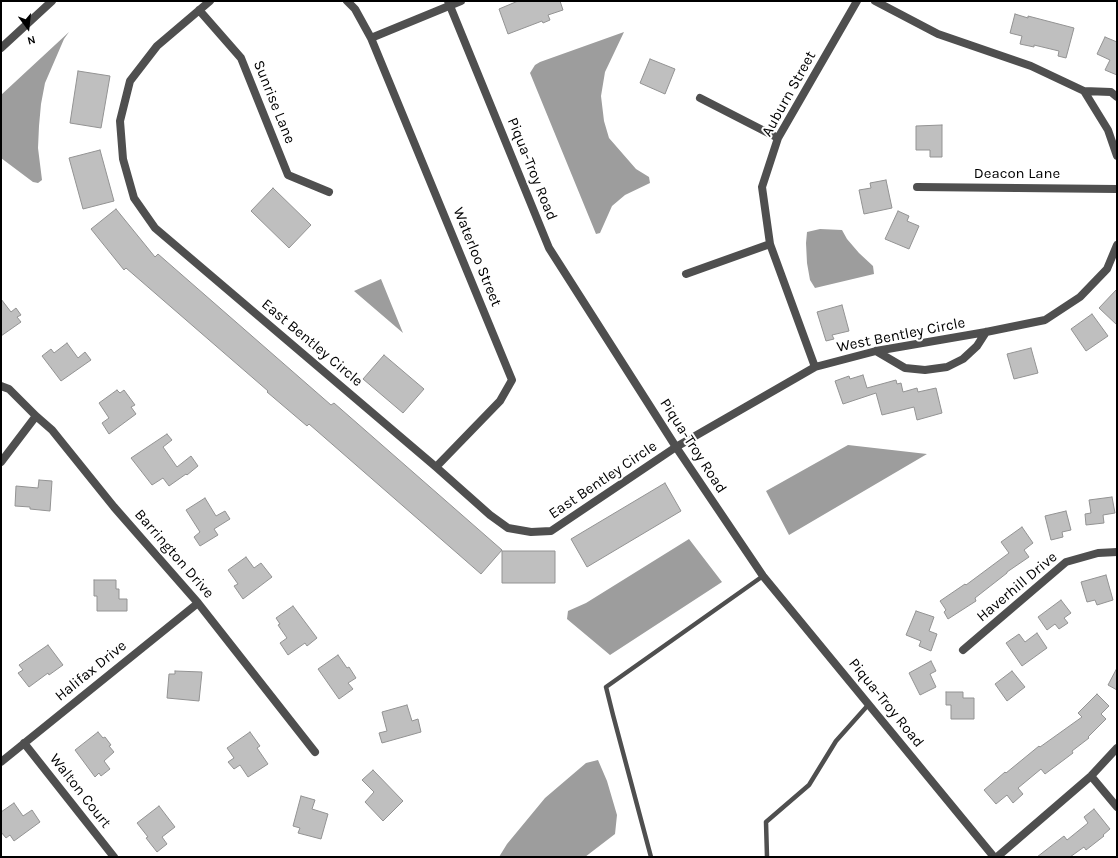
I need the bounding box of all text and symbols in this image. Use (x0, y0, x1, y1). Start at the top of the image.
north arrow (8, 8, 48, 48)
text: N (26, 33, 37, 47)
street label: Auburn Street (758, 48, 820, 140)
street label: Sunrise Lane (249, 58, 299, 146)
street label: Piqua-Troy Road (503, 115, 561, 223)
street label: Deacon Lane (974, 165, 1060, 183)
street label: Waterloo Street (449, 205, 505, 309)
street label: East Bentley Circle (258, 295, 366, 391)
street label: West Bentley Circle (835, 314, 967, 356)
street label: Piqua-Troy Road (656, 395, 730, 497)
street label: East Bentley Circle (545, 437, 661, 523)
street label: Barrington Drive (131, 506, 217, 602)
street label: Haverhill Drive (973, 548, 1061, 626)
street label: Halifax Drive (52, 637, 130, 705)
street label: Piqua-Troy Road (845, 655, 927, 751)
street label: Walton Court (45, 750, 115, 832)

